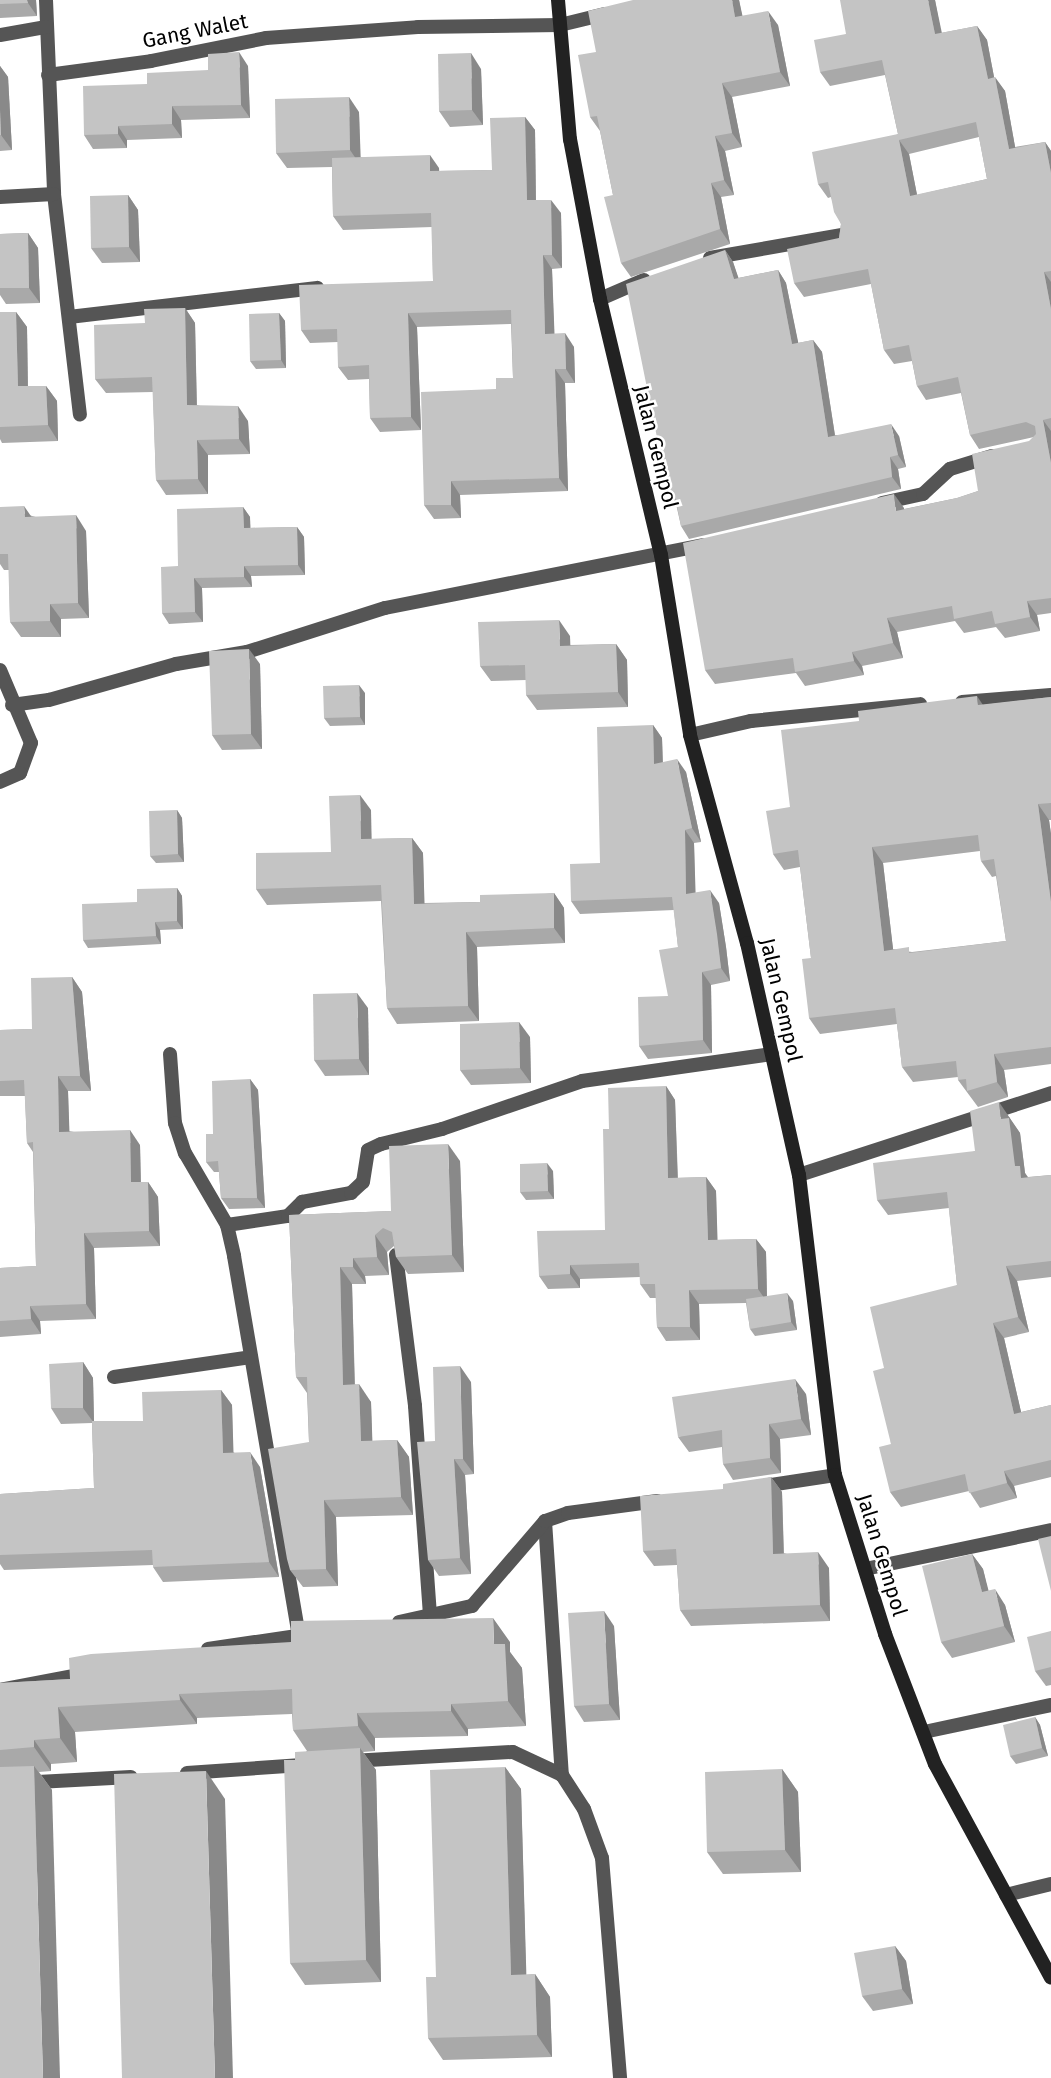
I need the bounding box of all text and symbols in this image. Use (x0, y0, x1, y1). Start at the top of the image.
street label: Gang Walet (140, 8, 250, 54)
street label: Jalan Gempol (628, 383, 684, 511)
street label: Jalan Gempol (754, 936, 808, 1064)
street label: Jalan Gempol (851, 1491, 913, 1619)

